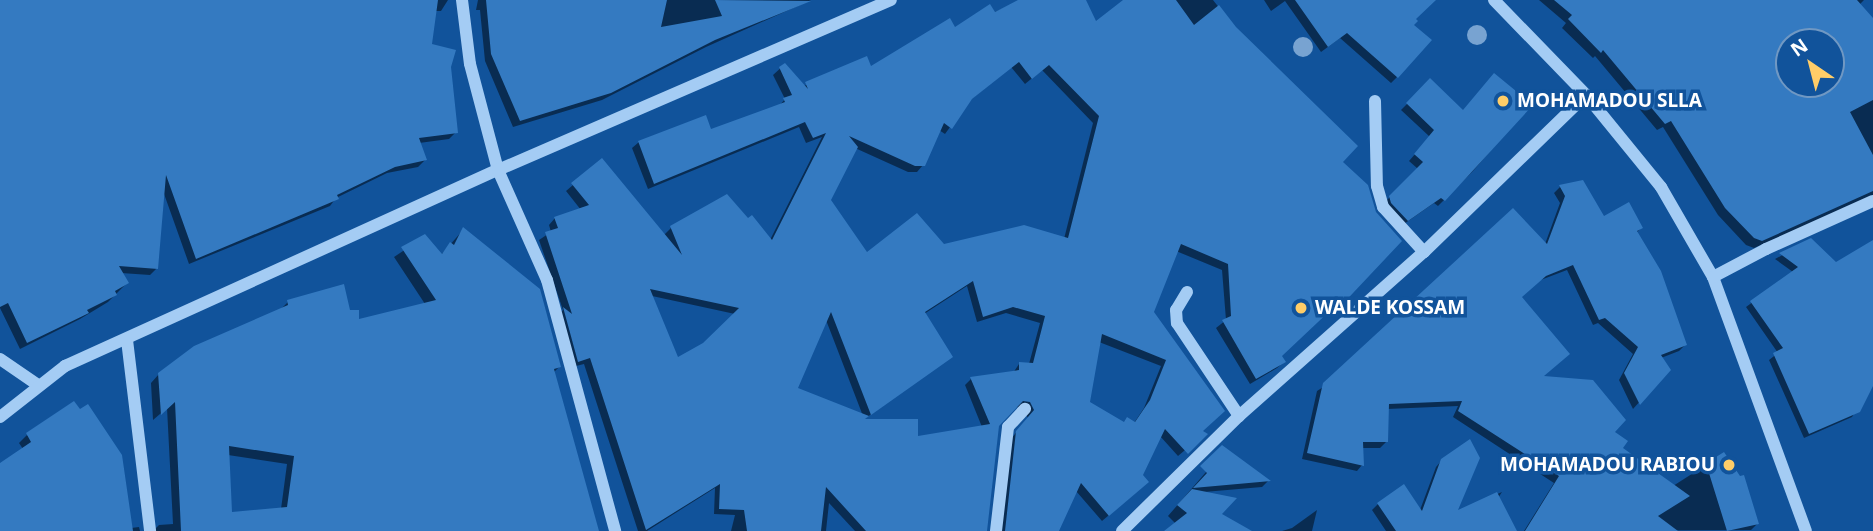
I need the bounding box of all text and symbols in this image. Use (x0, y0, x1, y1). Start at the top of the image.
north arrow (1775, 28, 1845, 98)
text: N (1785, 32, 1813, 63)
place label: MOHAMADOU SLLA (1517, 90, 1702, 112)
marker: MOHAMADOU SLLA (1495, 93, 1511, 109)
place label: WALDE KOSSAM (1315, 297, 1465, 319)
marker: WALDE KOSSAM (1293, 300, 1309, 316)
place label: MOHAMADOU RABIOU (1500, 454, 1715, 476)
marker: MOHAMADOU RABIOU (1721, 457, 1737, 473)

